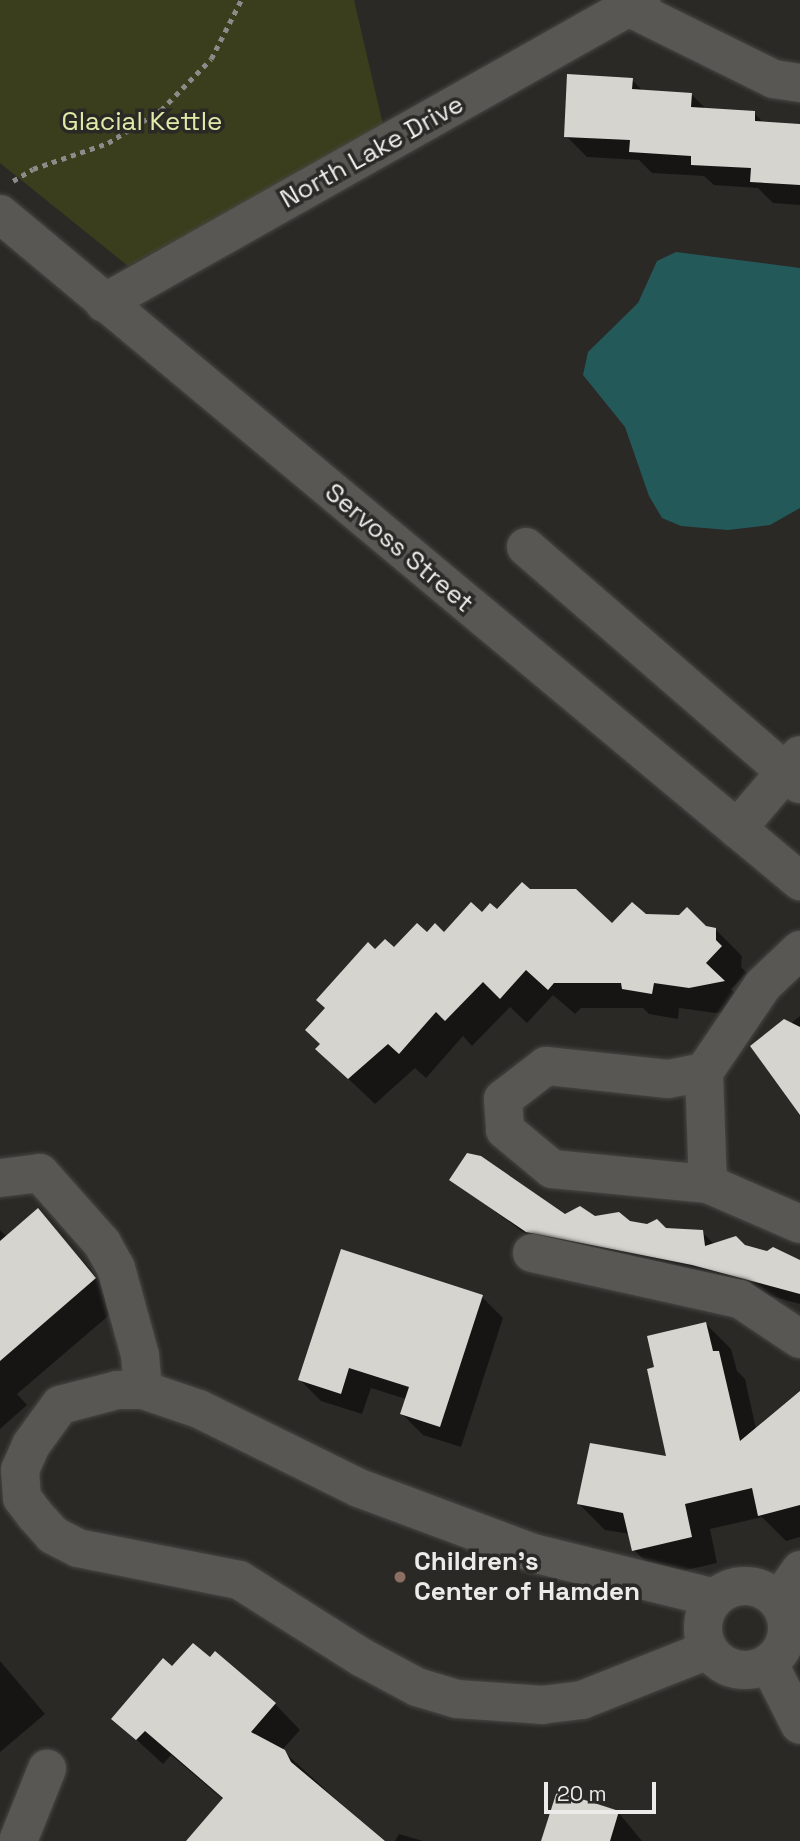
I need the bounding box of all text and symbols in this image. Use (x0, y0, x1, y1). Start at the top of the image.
street label: North Lake Drive (275, 89, 469, 215)
park label: Glacial Kettle (62, 106, 222, 138)
street label: Servoss Street (318, 477, 480, 619)
place label: Children's Center of Hamden (414, 1546, 640, 1608)
marker: Children's Center of Hamden (392, 1569, 408, 1585)
scale bar (548, 1768, 660, 1812)
text: 20 m (557, 1780, 607, 1807)

